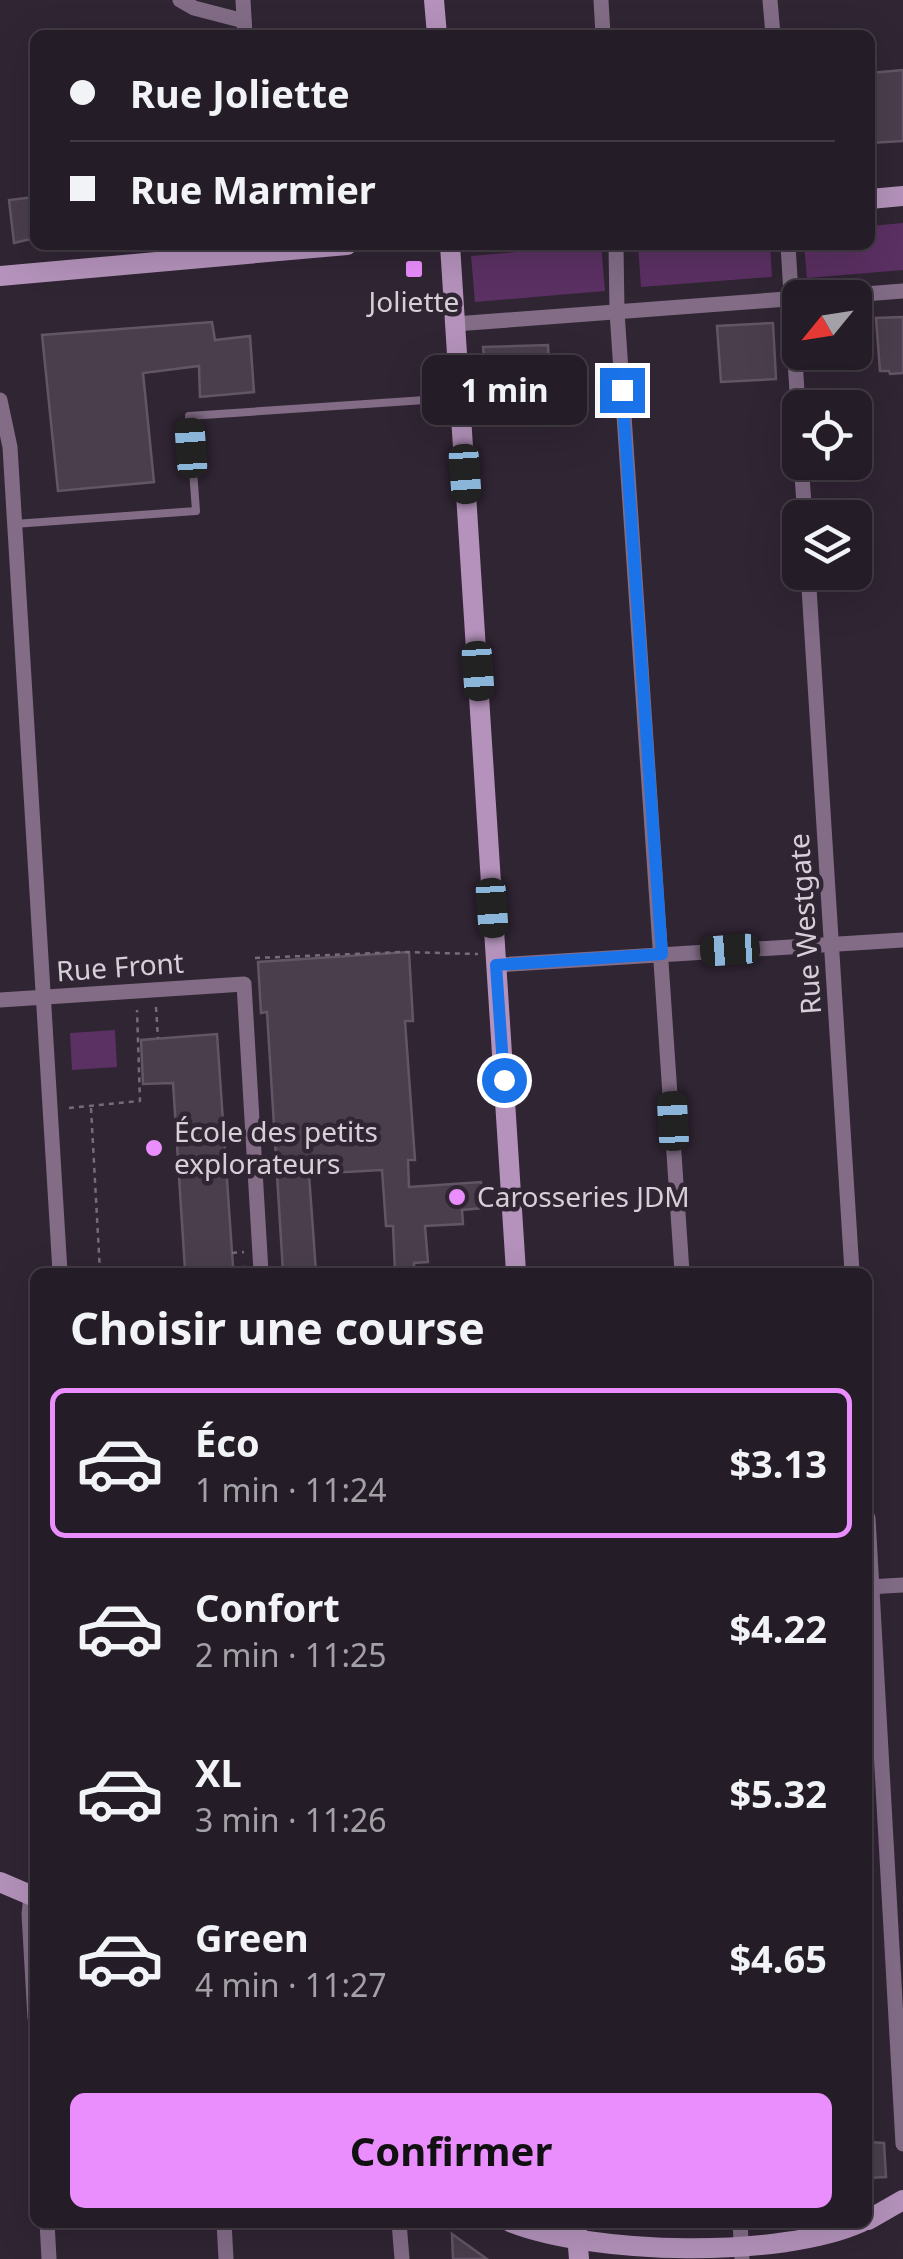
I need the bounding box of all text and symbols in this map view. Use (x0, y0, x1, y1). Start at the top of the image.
text: Rue Joliette (130, 67, 350, 119)
text: Rue Marmier (130, 163, 376, 215)
marker: Joliette (403, 258, 425, 280)
north arrow (782, 280, 872, 370)
map controls (782, 280, 872, 590)
place label: Joliette (366, 282, 459, 320)
callout: 1 min (422, 355, 587, 425)
text: 1 min (460, 368, 549, 411)
route end (600, 368, 645, 413)
button: locate (782, 390, 872, 480)
car (174, 417, 208, 479)
car (448, 443, 482, 505)
button: layers (782, 500, 872, 590)
car (461, 640, 495, 702)
street label: Rue Westgate (779, 832, 829, 1016)
car (475, 877, 509, 939)
car (699, 933, 761, 967)
street label: Rue Front (55, 943, 185, 989)
route start (482, 1058, 527, 1103)
car (656, 1090, 690, 1152)
place label: École des petits explorateurs (174, 1112, 378, 1182)
marker: École des petits explorateurs (143, 1137, 165, 1159)
place label: Carosseries JDM (477, 1177, 690, 1215)
marker: Carosseries JDM (446, 1186, 468, 1208)
text: Choisir une course (70, 1297, 485, 1358)
text: Éco (195, 1416, 260, 1468)
icon: car (75, 1418, 165, 1508)
text: $3.13 (729, 1437, 827, 1489)
text: 1 min · 11:24 (195, 1468, 387, 1511)
text: Confort (195, 1581, 340, 1633)
icon: car (75, 1583, 165, 1673)
text: $4.22 (729, 1602, 827, 1654)
text: 2 min · 11:25 (195, 1633, 387, 1676)
text: XL (195, 1746, 242, 1798)
icon: car (75, 1748, 165, 1838)
text: $5.32 (729, 1767, 827, 1819)
text: 3 min · 11:26 (195, 1798, 387, 1841)
text: Green (195, 1911, 309, 1963)
icon: car (75, 1913, 165, 2003)
text: $4.65 (729, 1932, 827, 1984)
text: 4 min · 11:27 (195, 1963, 387, 2006)
button: Confirmer (70, 2093, 832, 2208)

